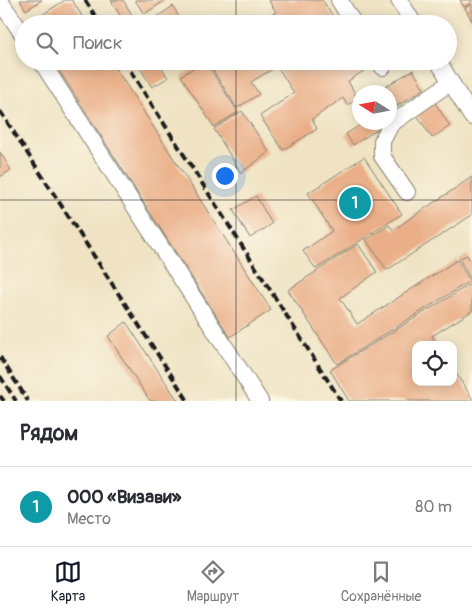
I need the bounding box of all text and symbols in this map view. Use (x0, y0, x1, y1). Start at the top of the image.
search box (15, 15, 457, 70)
icon: search (33, 29, 61, 57)
text: Поиск (73, 31, 123, 55)
north arrow (352, 85, 397, 130)
your location (212, 163, 238, 189)
pin: 1 (339, 184, 371, 222)
map controls (412, 341, 457, 386)
button: locate (412, 341, 457, 386)
text: Рядом (20, 420, 78, 447)
text: ООО «Визави» (67, 485, 181, 509)
text: 1 (33, 497, 39, 517)
text: 80 m (415, 497, 452, 517)
text: Место (67, 509, 111, 529)
tab: Карта (51, 558, 85, 605)
tab: Маршрут (187, 558, 239, 605)
tab: Сохранённые (341, 558, 421, 605)

